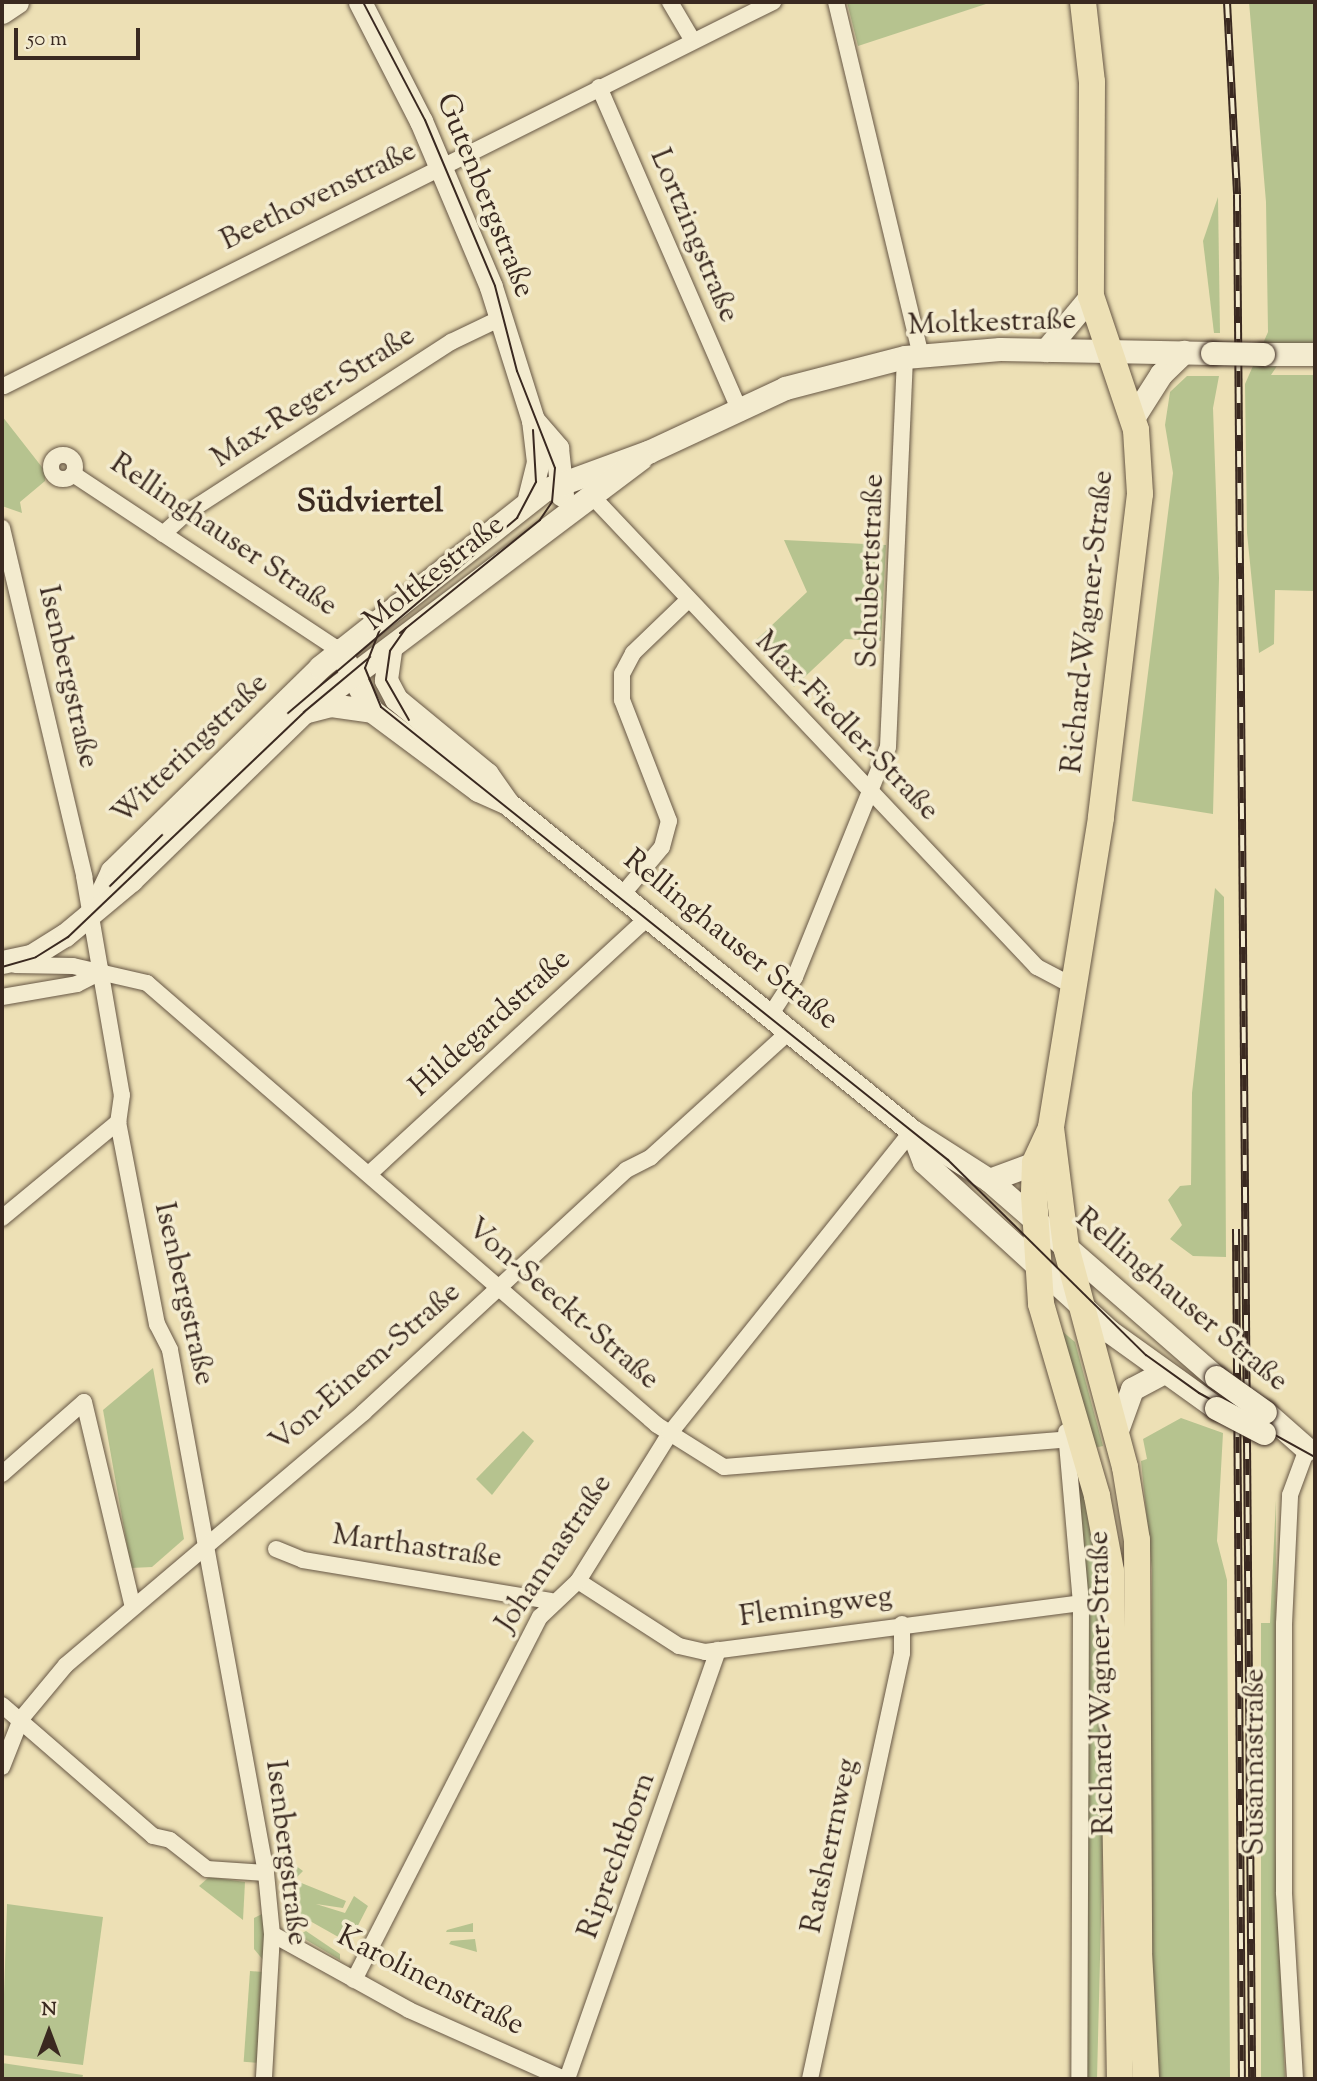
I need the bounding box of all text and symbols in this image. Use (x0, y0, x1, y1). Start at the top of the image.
scale bar (18, 14, 144, 58)
text: 50 m (27, 25, 67, 55)
street label: Gutenbergstraße (427, 89, 541, 303)
street label: Beethovenstraße (215, 134, 423, 260)
street label: Lortzingstraße (640, 144, 746, 328)
street label: Moltkestraße (907, 303, 1077, 345)
street label: Max-Reger-Straße (206, 319, 422, 477)
street label: Rellinghauser Straße (102, 447, 344, 625)
street label: Richard-Wagner-Straße (1055, 469, 1123, 775)
street label: Schubertstraße (851, 473, 893, 669)
district label: Südviertel (297, 484, 443, 524)
street label: Moltkestraße (358, 508, 512, 640)
street label: Isenbergstraße (29, 582, 105, 772)
street label: Max-Fiedler-Straße (746, 625, 946, 829)
street label: Witteringstraße (105, 666, 277, 834)
street label: Rellinghauser Straße (615, 843, 845, 1039)
street label: Hildegardstraße (403, 942, 579, 1106)
street label: Isenbergstraße (145, 1199, 221, 1389)
street label: Rellinghauser Straße (1067, 1202, 1295, 1400)
street label: Von-Seeckt-Straße (458, 1211, 666, 1399)
street label: Von-Einem-Straße (263, 1275, 469, 1461)
street label: Johannastraße (489, 1468, 621, 1640)
street label: Marthastraße (330, 1518, 504, 1578)
street label: Richard-Wagner-Straße (1082, 1531, 1124, 1835)
street label: Flemingweg (737, 1579, 895, 1637)
street label: Susannastraße (1238, 1669, 1274, 1855)
street label: Ratsherrnweg (795, 1755, 867, 1937)
street label: Isenbergstraße (256, 1758, 314, 1948)
street label: Riprechtborn (571, 1768, 665, 1944)
street label: Karolinenstraße (330, 1919, 530, 2045)
north arrow (14, 1997, 84, 2067)
text: N (41, 1997, 57, 2024)

